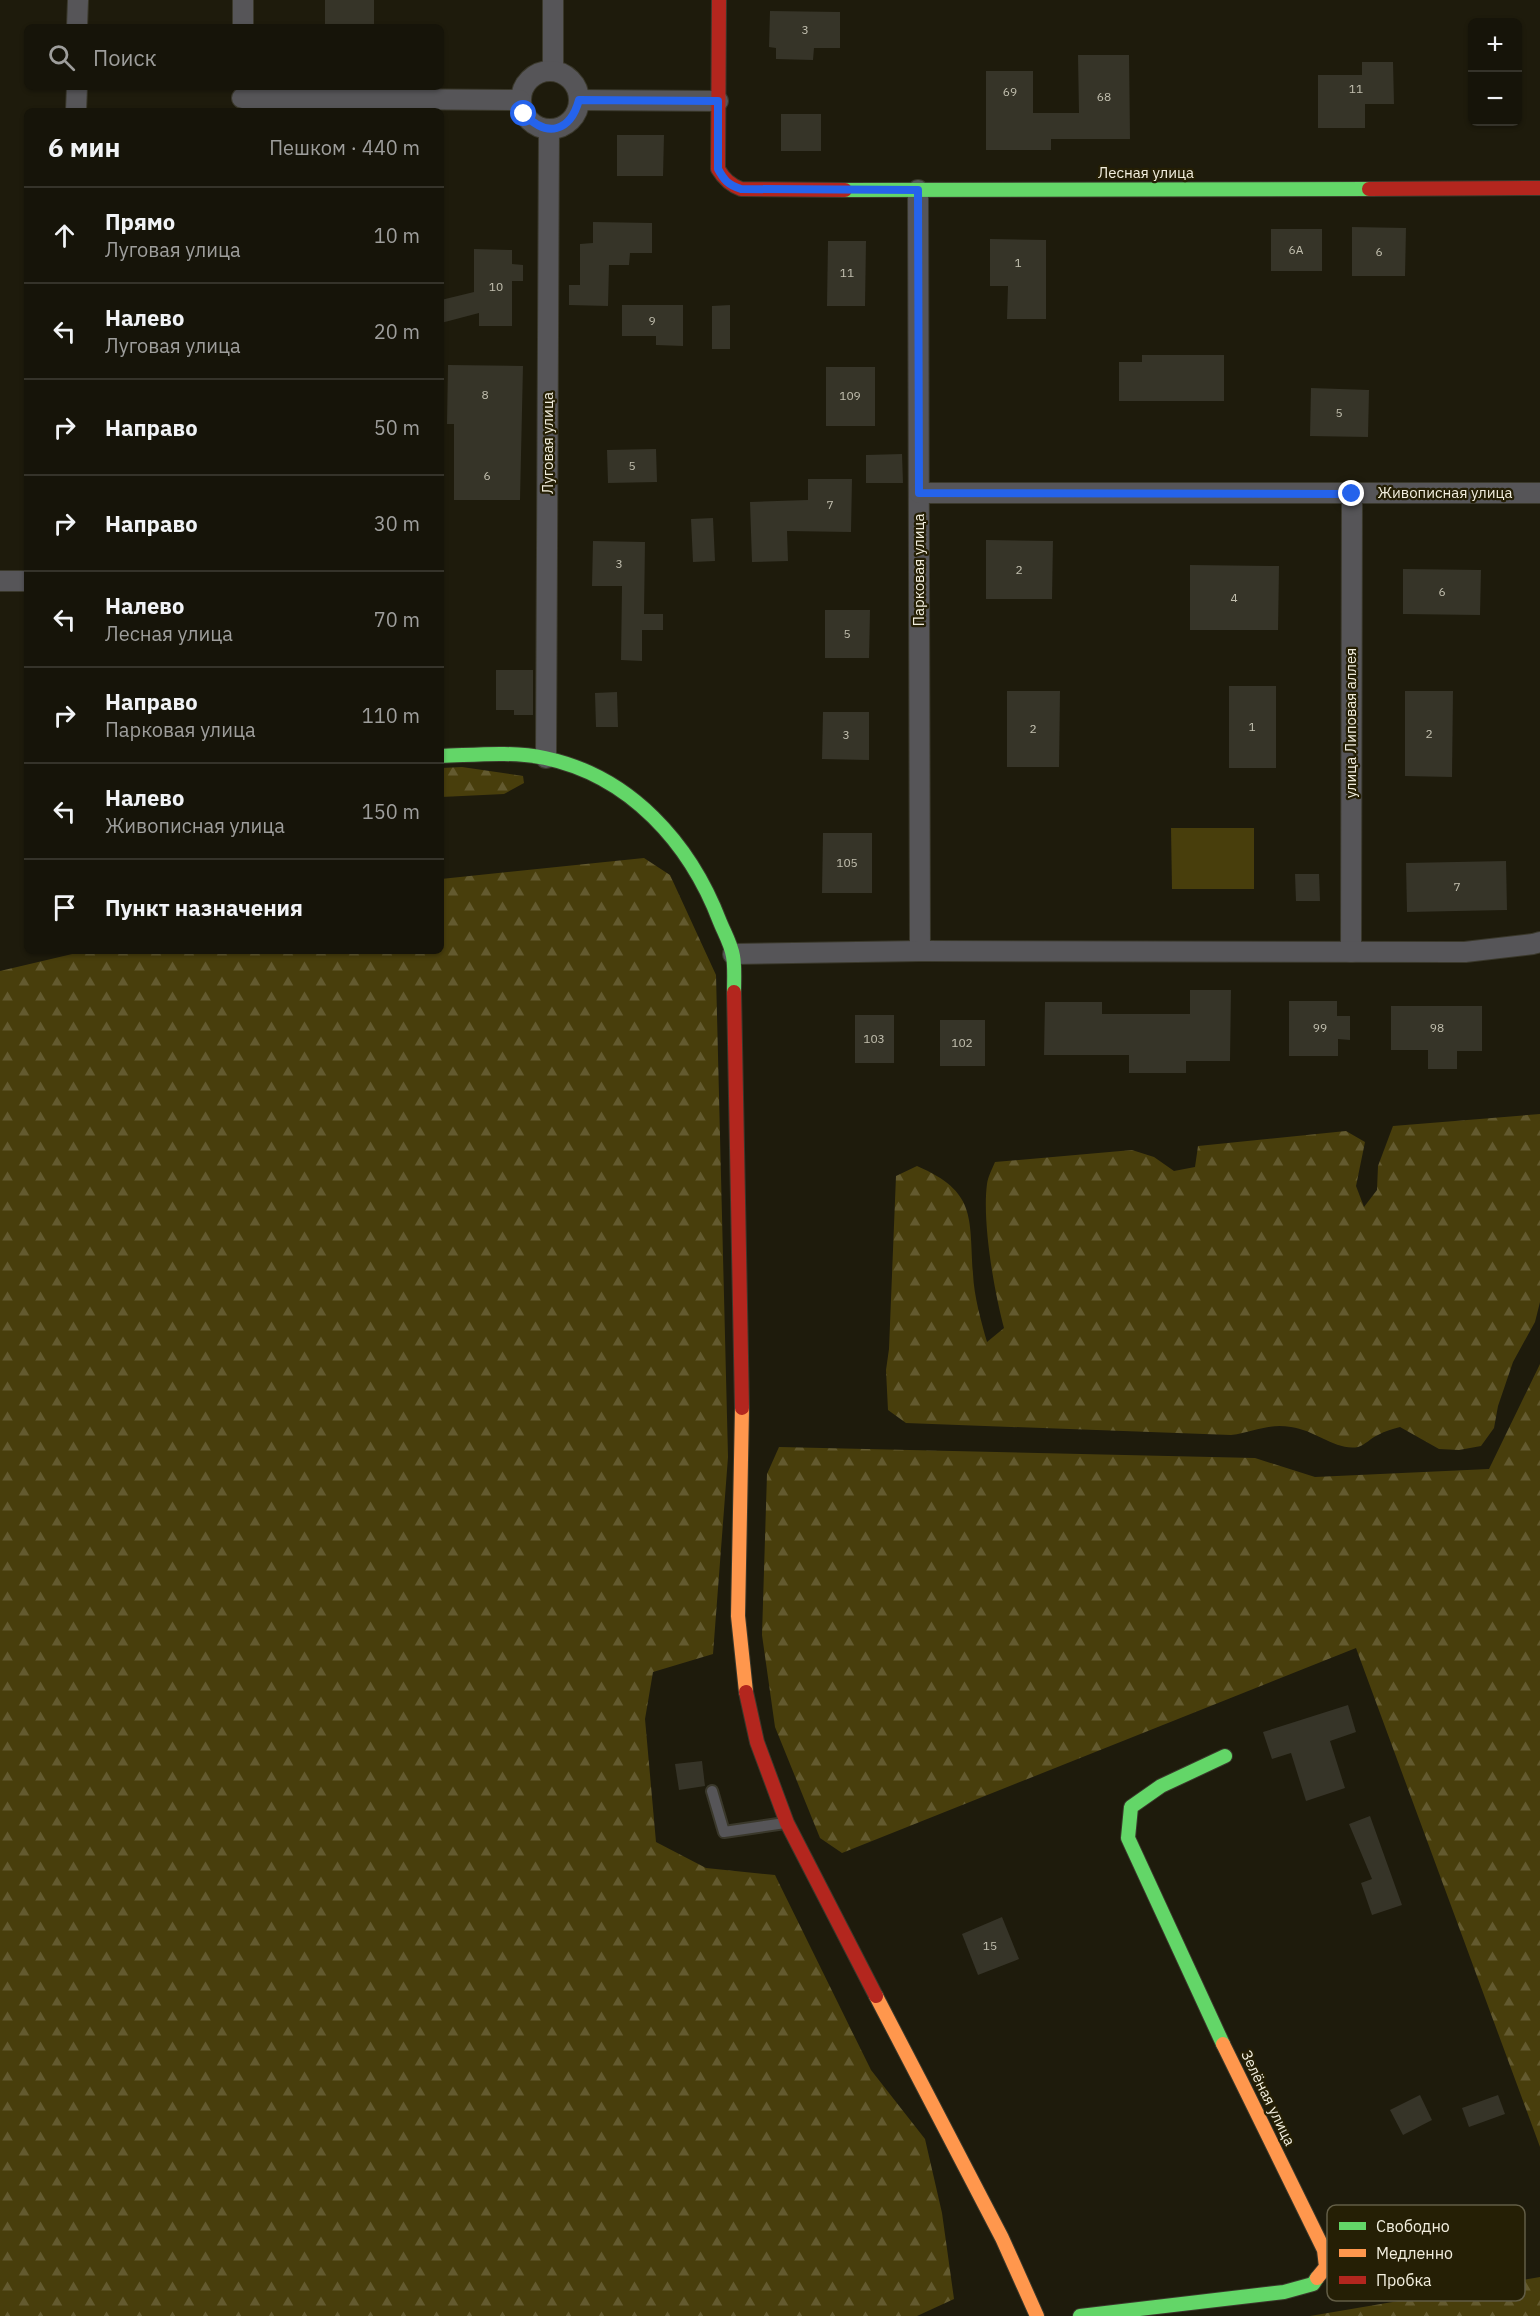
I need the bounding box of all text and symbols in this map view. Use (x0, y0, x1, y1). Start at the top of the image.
map controls (1468, 18, 1522, 126)
button: + (1468, 18, 1522, 72)
house number: 3 (801, 22, 809, 37)
search box (24, 24, 444, 90)
icon: search (45, 41, 78, 74)
text: Поиск (93, 43, 157, 72)
button: − (1468, 72, 1522, 126)
house number: 11 (1349, 81, 1363, 96)
house number: 69 (1003, 84, 1017, 99)
house number: 68 (1097, 89, 1111, 104)
route start (510, 100, 536, 126)
text: 6 мин (48, 130, 120, 164)
text: Пешком · 440 m (269, 134, 420, 161)
street label: Лесная улица (1098, 163, 1194, 182)
text: Прямо (105, 207, 175, 236)
icon: ahead (48, 219, 81, 252)
text: 10 m (374, 222, 420, 249)
text: Луговая улица (105, 236, 241, 263)
house number: 6А (1289, 242, 1304, 257)
house number: 6 (1375, 244, 1383, 259)
house number: 1 (1014, 255, 1022, 270)
house number: 11 (840, 265, 854, 280)
house number: 10 (489, 279, 503, 294)
text: Налево (105, 303, 184, 332)
house number: 9 (648, 313, 656, 328)
icon: left (48, 315, 81, 348)
text: 20 m (374, 318, 420, 345)
text: Луговая улица (105, 332, 241, 359)
house number: 8 (481, 387, 489, 402)
house number: 109 (839, 388, 861, 403)
street label: Луговая улица (538, 392, 557, 494)
house number: 5 (1335, 405, 1343, 420)
icon: right (48, 411, 81, 444)
text: Направо (105, 413, 198, 442)
text: 50 m (374, 414, 420, 441)
house number: 5 (628, 458, 636, 473)
house number: 6 (483, 468, 491, 483)
route end (1338, 480, 1364, 506)
street label: Живописная улица (1377, 483, 1513, 502)
house number: 7 (826, 497, 834, 512)
icon: right (48, 507, 81, 540)
text: Направо (105, 509, 198, 538)
text: 30 m (374, 510, 420, 537)
street label: Парковая улица (909, 514, 928, 626)
house number: 3 (615, 556, 623, 571)
house number: 2 (1015, 562, 1023, 577)
house number: 6 (1438, 584, 1446, 599)
house number: 4 (1230, 590, 1238, 605)
text: Налево (105, 591, 184, 620)
icon: left (48, 603, 81, 636)
text: 70 m (374, 606, 420, 633)
text: Лесная улица (105, 620, 233, 647)
house number: 5 (843, 626, 851, 641)
street label: улица Липовая аллея (1341, 648, 1360, 798)
text: Направо (105, 687, 198, 716)
icon: right (48, 699, 81, 732)
text: 110 m (362, 702, 420, 729)
text: Парковая улица (105, 716, 256, 743)
house number: 1 (1248, 719, 1256, 734)
house number: 2 (1029, 721, 1037, 736)
house number: 2 (1425, 726, 1433, 741)
house number: 3 (842, 727, 850, 742)
text: Налево (105, 783, 184, 812)
icon: left (48, 795, 81, 828)
text: 150 m (362, 798, 420, 825)
text: Живописная улица (105, 812, 285, 839)
house number: 105 (836, 855, 858, 870)
house number: 7 (1453, 879, 1461, 894)
icon: arrive (48, 891, 81, 924)
text: Пункт назначения (105, 893, 303, 922)
house number: 99 (1313, 1020, 1327, 1035)
house number: 98 (1430, 1020, 1444, 1035)
house number: 103 (863, 1031, 885, 1046)
house number: 102 (951, 1035, 973, 1050)
house number: 15 (983, 1938, 997, 1953)
street label: Зелёная улица (1237, 2047, 1300, 2149)
legend (1327, 2205, 1525, 2301)
text: Свободно (1376, 2216, 1450, 2236)
text: Медленно (1376, 2243, 1453, 2263)
text: Пробка (1376, 2270, 1432, 2290)

